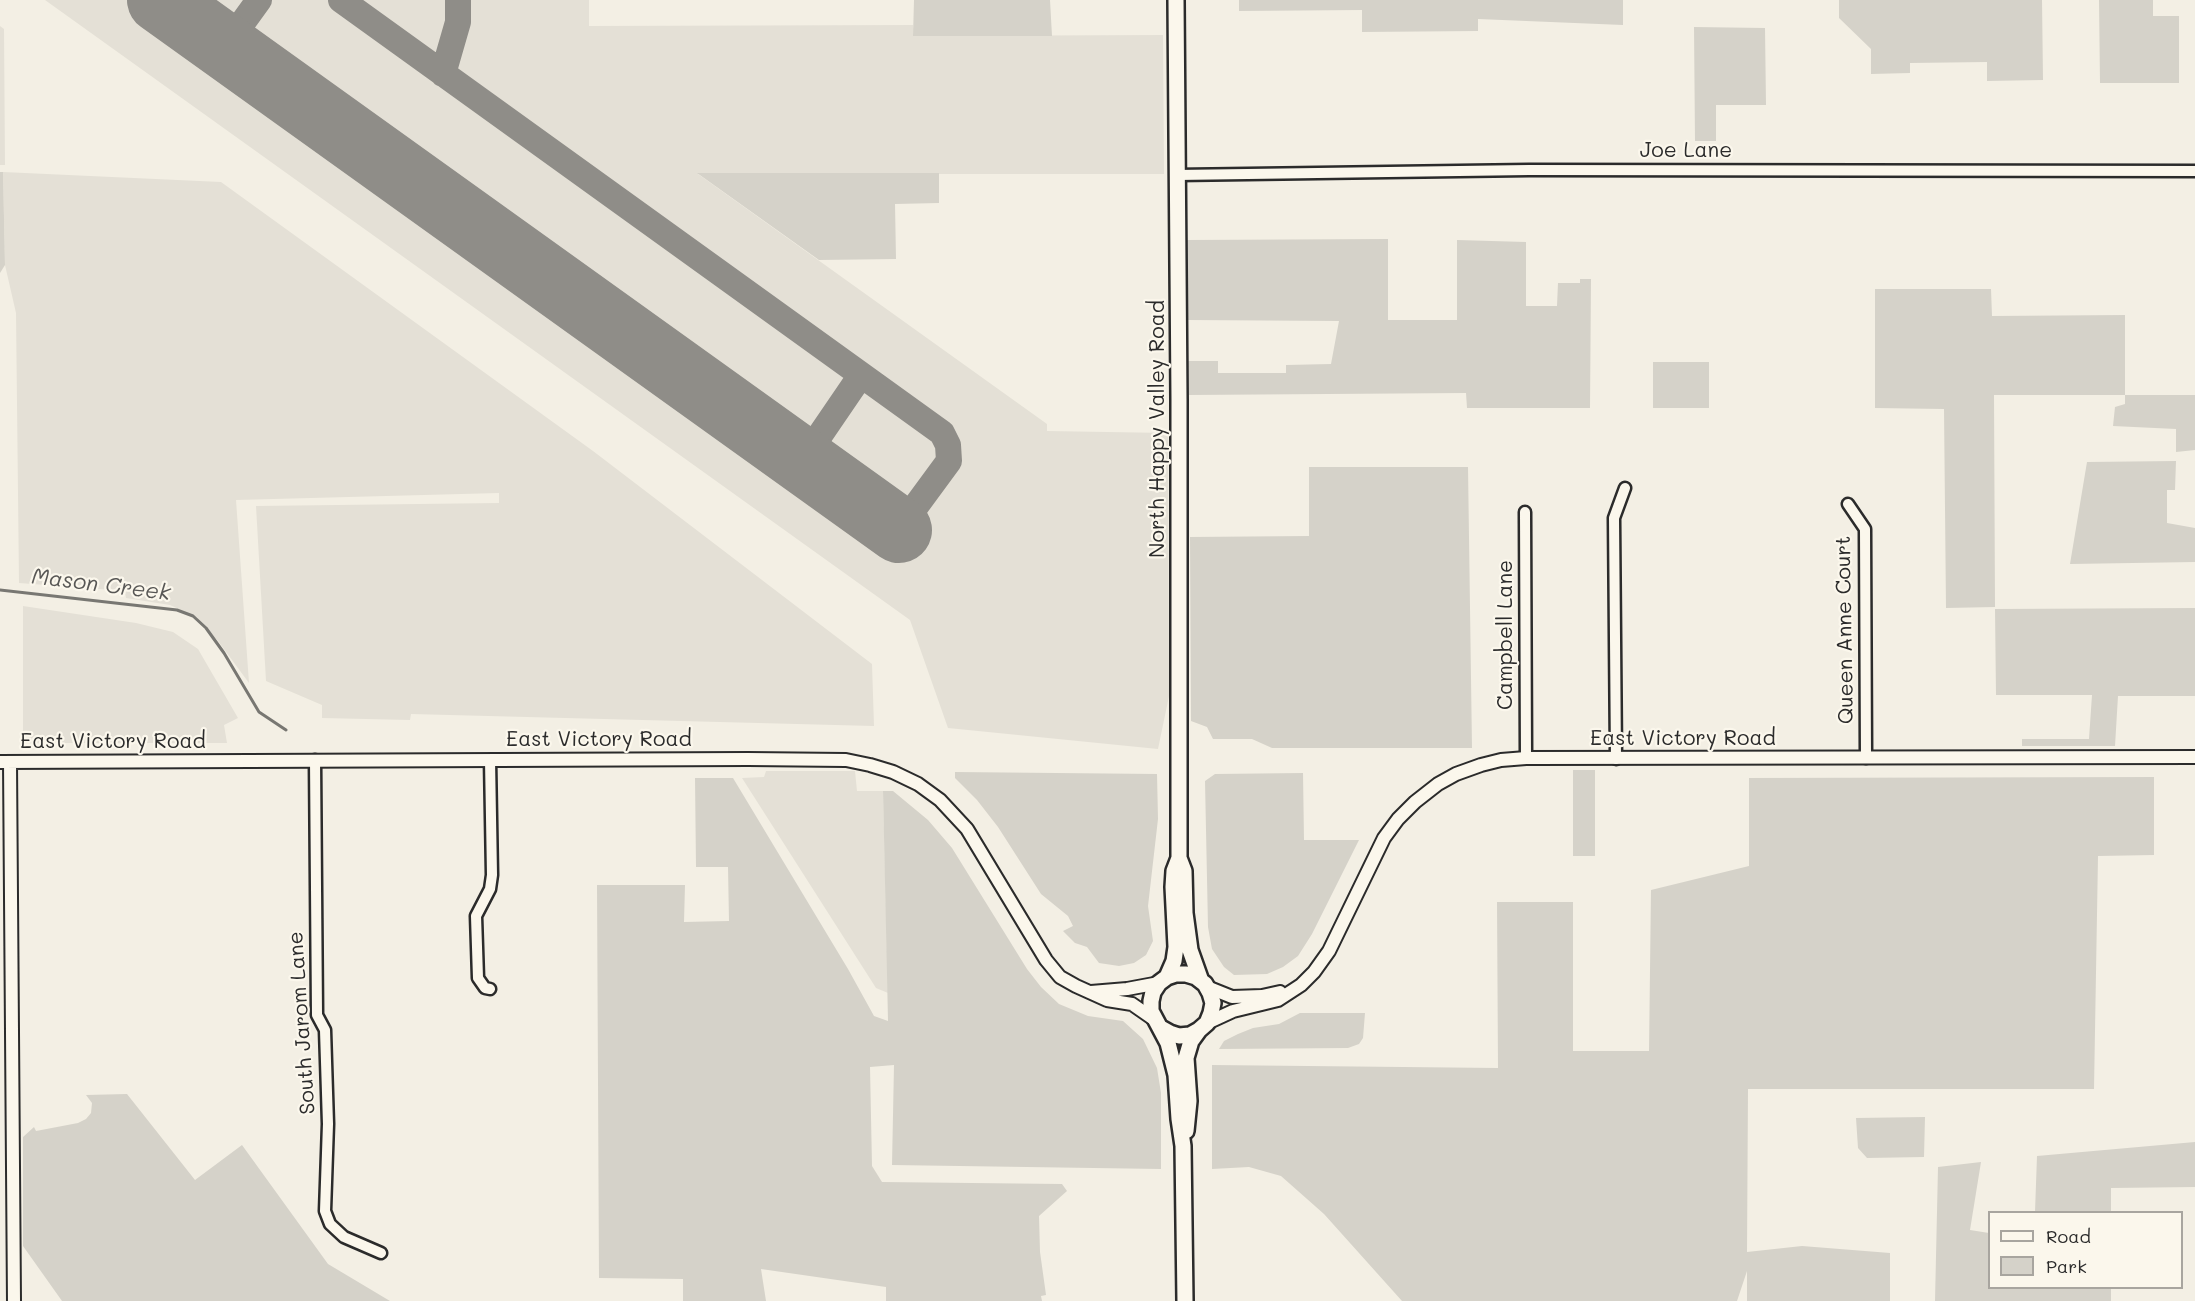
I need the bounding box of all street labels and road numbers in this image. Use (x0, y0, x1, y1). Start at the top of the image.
street label: Joe Lane (1640, 138, 1732, 164)
street label: North Happy Valley Road (1145, 300, 1171, 558)
street label: Queen Anne Court (1831, 536, 1859, 724)
street label: Campbell Lane (1493, 560, 1519, 710)
street label: East Victory Road (1590, 726, 1776, 752)
street label: East Victory Road (506, 727, 692, 753)
street label: East Victory Road (20, 729, 206, 755)
street label: South Jarom Lane (283, 931, 321, 1115)

